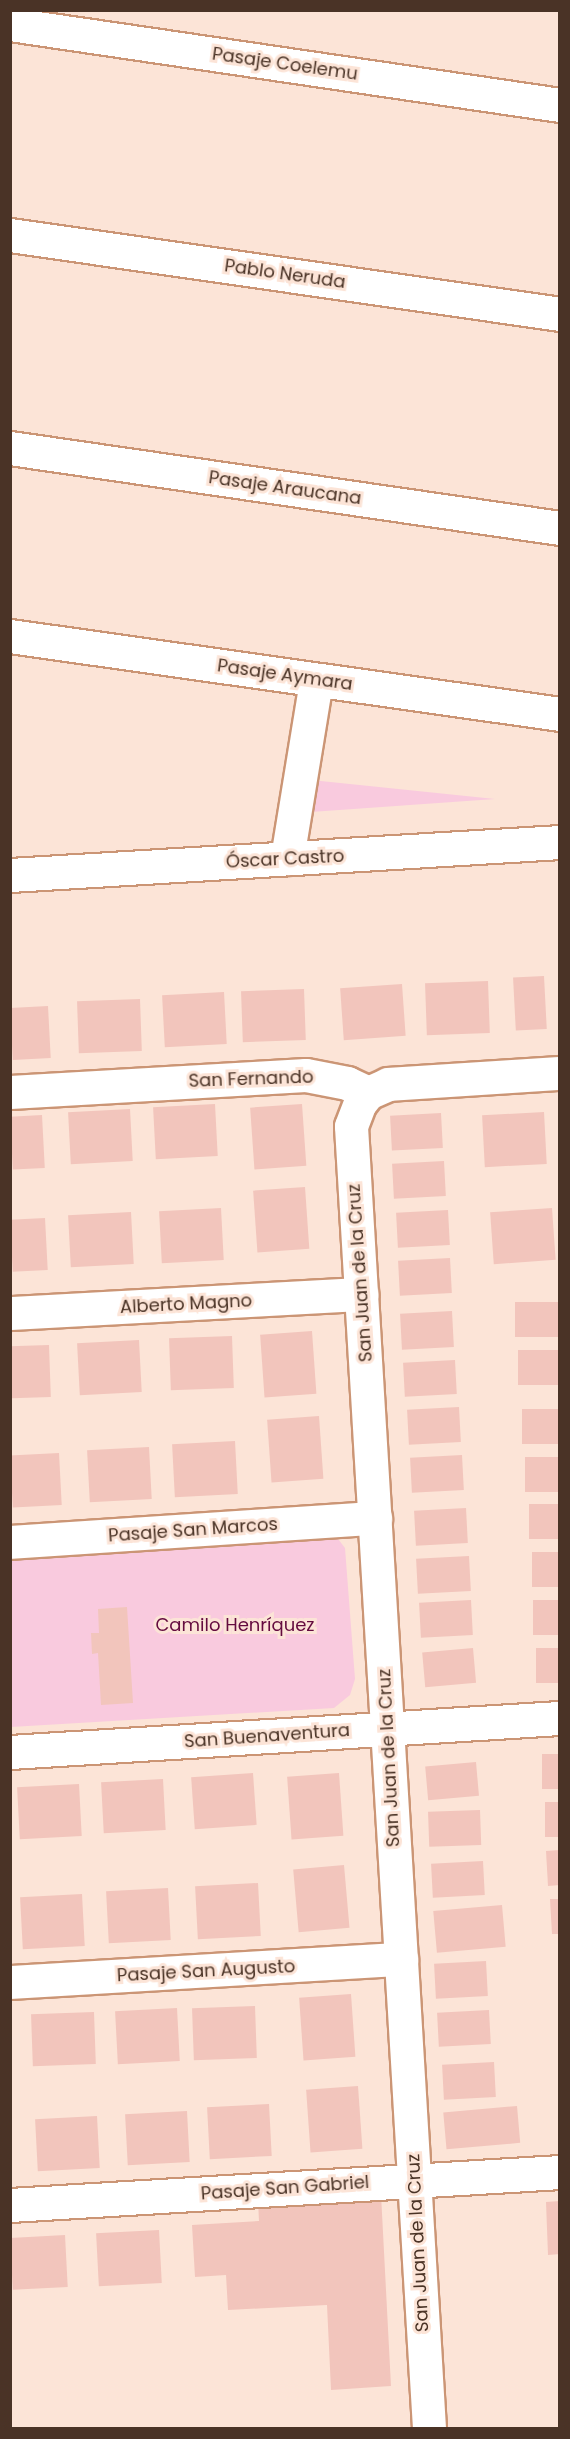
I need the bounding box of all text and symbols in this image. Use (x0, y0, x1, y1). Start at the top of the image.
street label: Pasaje Coelemu (211, 43, 359, 85)
street label: Pablo Neruda (223, 255, 347, 293)
street label: Pasaje Araucana (207, 467, 363, 509)
street label: Pasaje Aymara (216, 655, 354, 695)
street label: Óscar Castro (225, 845, 345, 873)
street label: San Fernando (188, 1066, 314, 1092)
street label: San Juan de la Cruz (343, 1183, 377, 1363)
street label: Alberto Magno (119, 1290, 253, 1318)
street label: Pasaje San Marcos (108, 1513, 278, 1547)
park label: Camilo Henríquez (155, 1614, 315, 1636)
street label: San Juan de la Cruz (374, 1668, 404, 1848)
street label: San Buenaventura (183, 1719, 351, 1753)
street label: Pasaje San Augusto (116, 1956, 296, 1986)
street label: San Juan de la Cruz (403, 2153, 433, 2333)
street label: Pasaje San Gabriel (200, 2171, 370, 2205)

